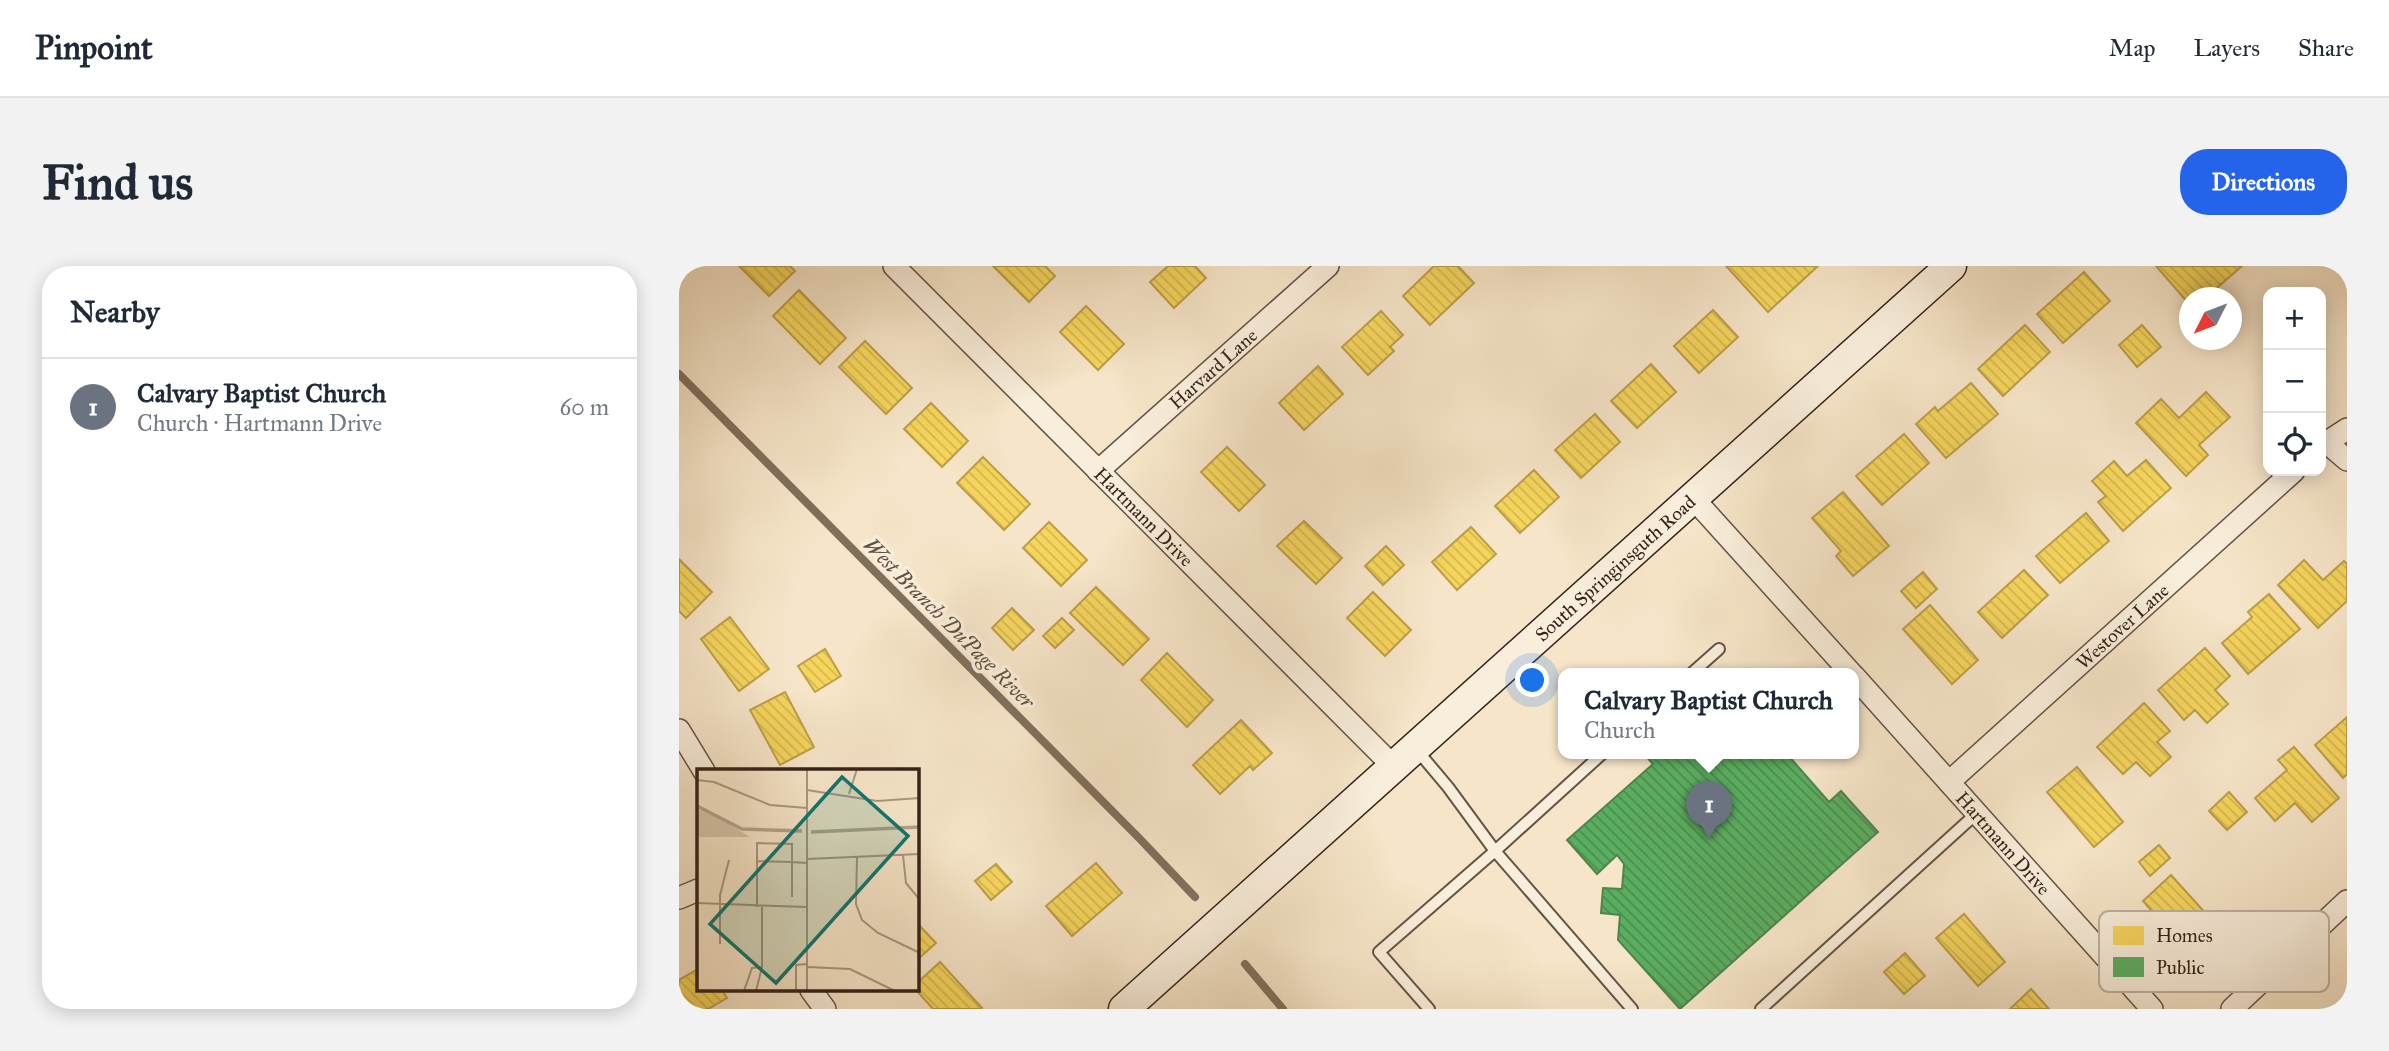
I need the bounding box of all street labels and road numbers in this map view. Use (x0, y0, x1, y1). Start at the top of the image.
street label: Harvard Lane (1164, 323, 1262, 414)
street label: Hartmann Drive (1090, 462, 1199, 571)
street label: South Springinsguth Road (1530, 490, 1700, 646)
street label: Westover Lane (2071, 578, 2173, 674)
street label: Hartmann Drive (1951, 786, 2056, 899)

